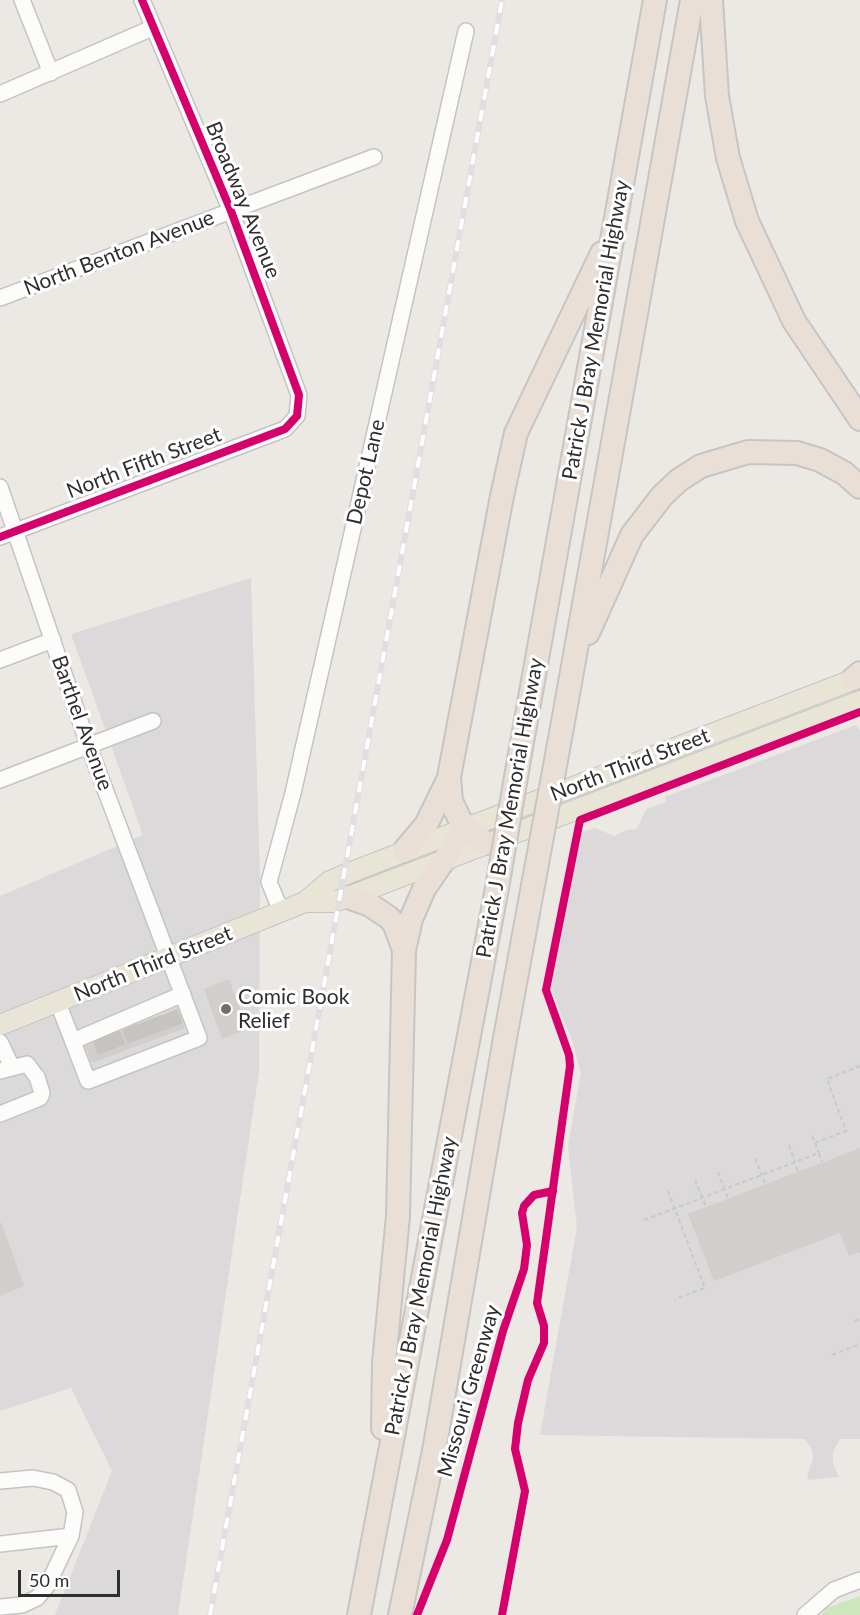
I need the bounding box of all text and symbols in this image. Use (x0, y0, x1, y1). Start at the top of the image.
street label: Broadway Avenue (200, 118, 286, 282)
street label: Patrick J Bray Memorial Highway (557, 178, 635, 482)
street label: North Benton Avenue (20, 205, 218, 301)
street label: Depot Lane (342, 417, 390, 527)
street label: North Fifth Street (63, 422, 225, 504)
street label: Barthel Avenue (46, 652, 118, 794)
street label: Patrick J Bray Memorial Highway (471, 656, 549, 960)
street label: North Third Street (547, 723, 713, 807)
street label: North Third Street (70, 921, 236, 1007)
place label: Comic Book Relief (238, 984, 349, 1034)
marker: Comic Book Relief (219, 1002, 233, 1016)
street label: Patrick J Bray Memorial Highway (380, 1134, 462, 1438)
street label: Missouri Greenway (432, 1302, 506, 1480)
scale bar (21, 1558, 123, 1596)
text: 50 m (29, 1569, 69, 1591)

